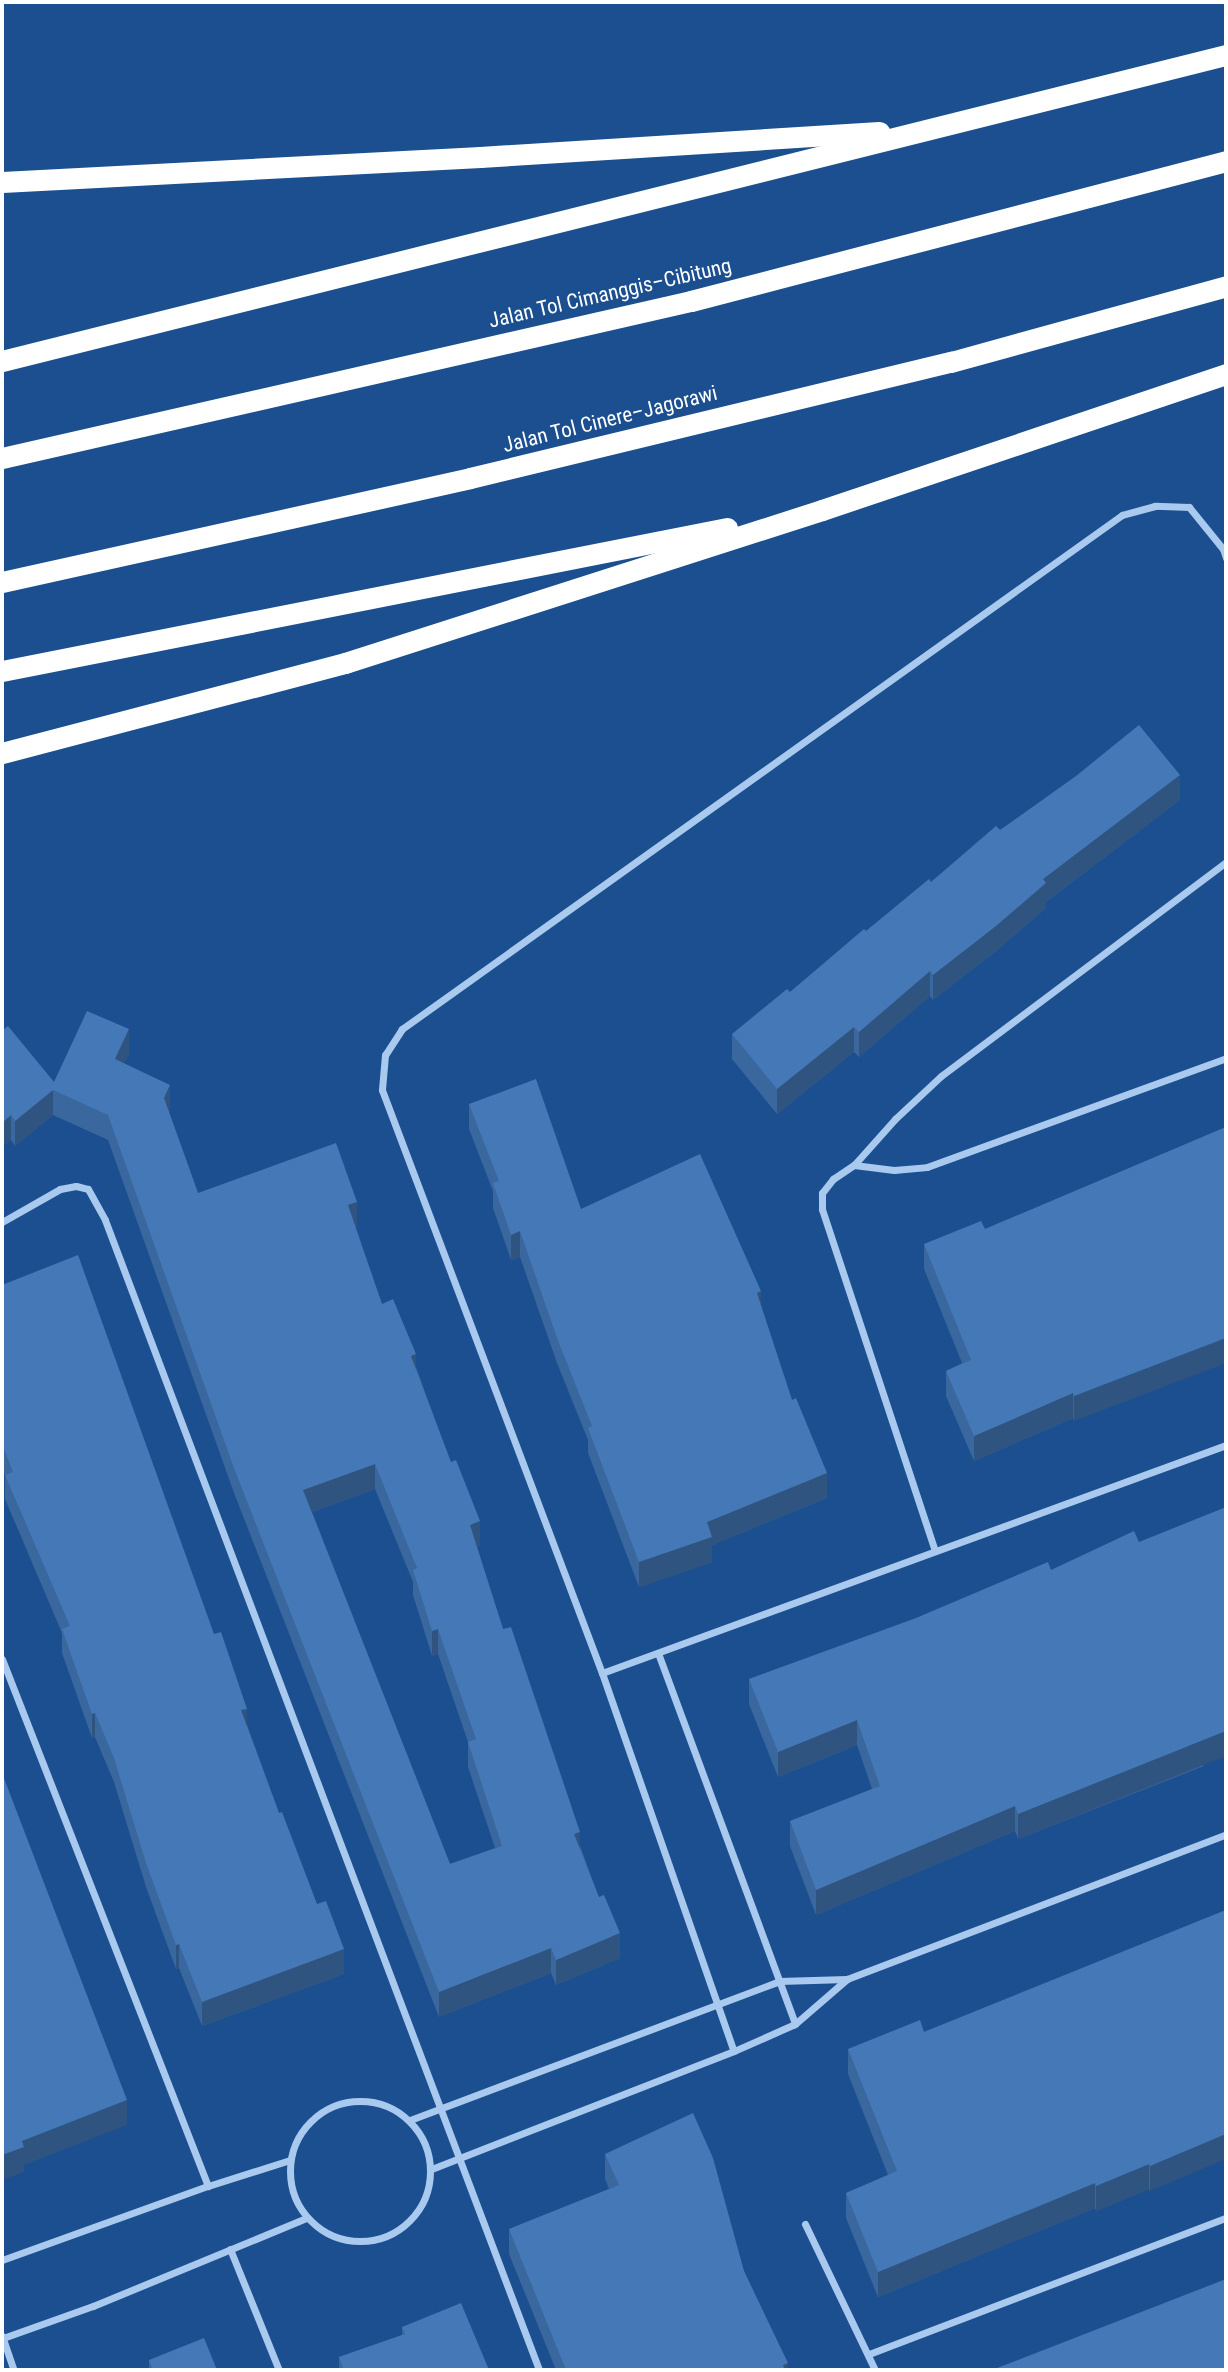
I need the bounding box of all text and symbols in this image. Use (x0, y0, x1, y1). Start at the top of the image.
street label: Jalan Tol Cimanggis–Cibitung (486, 253, 734, 333)
street label: Jalan Tol Cinere–Jagorawi (500, 380, 720, 458)

